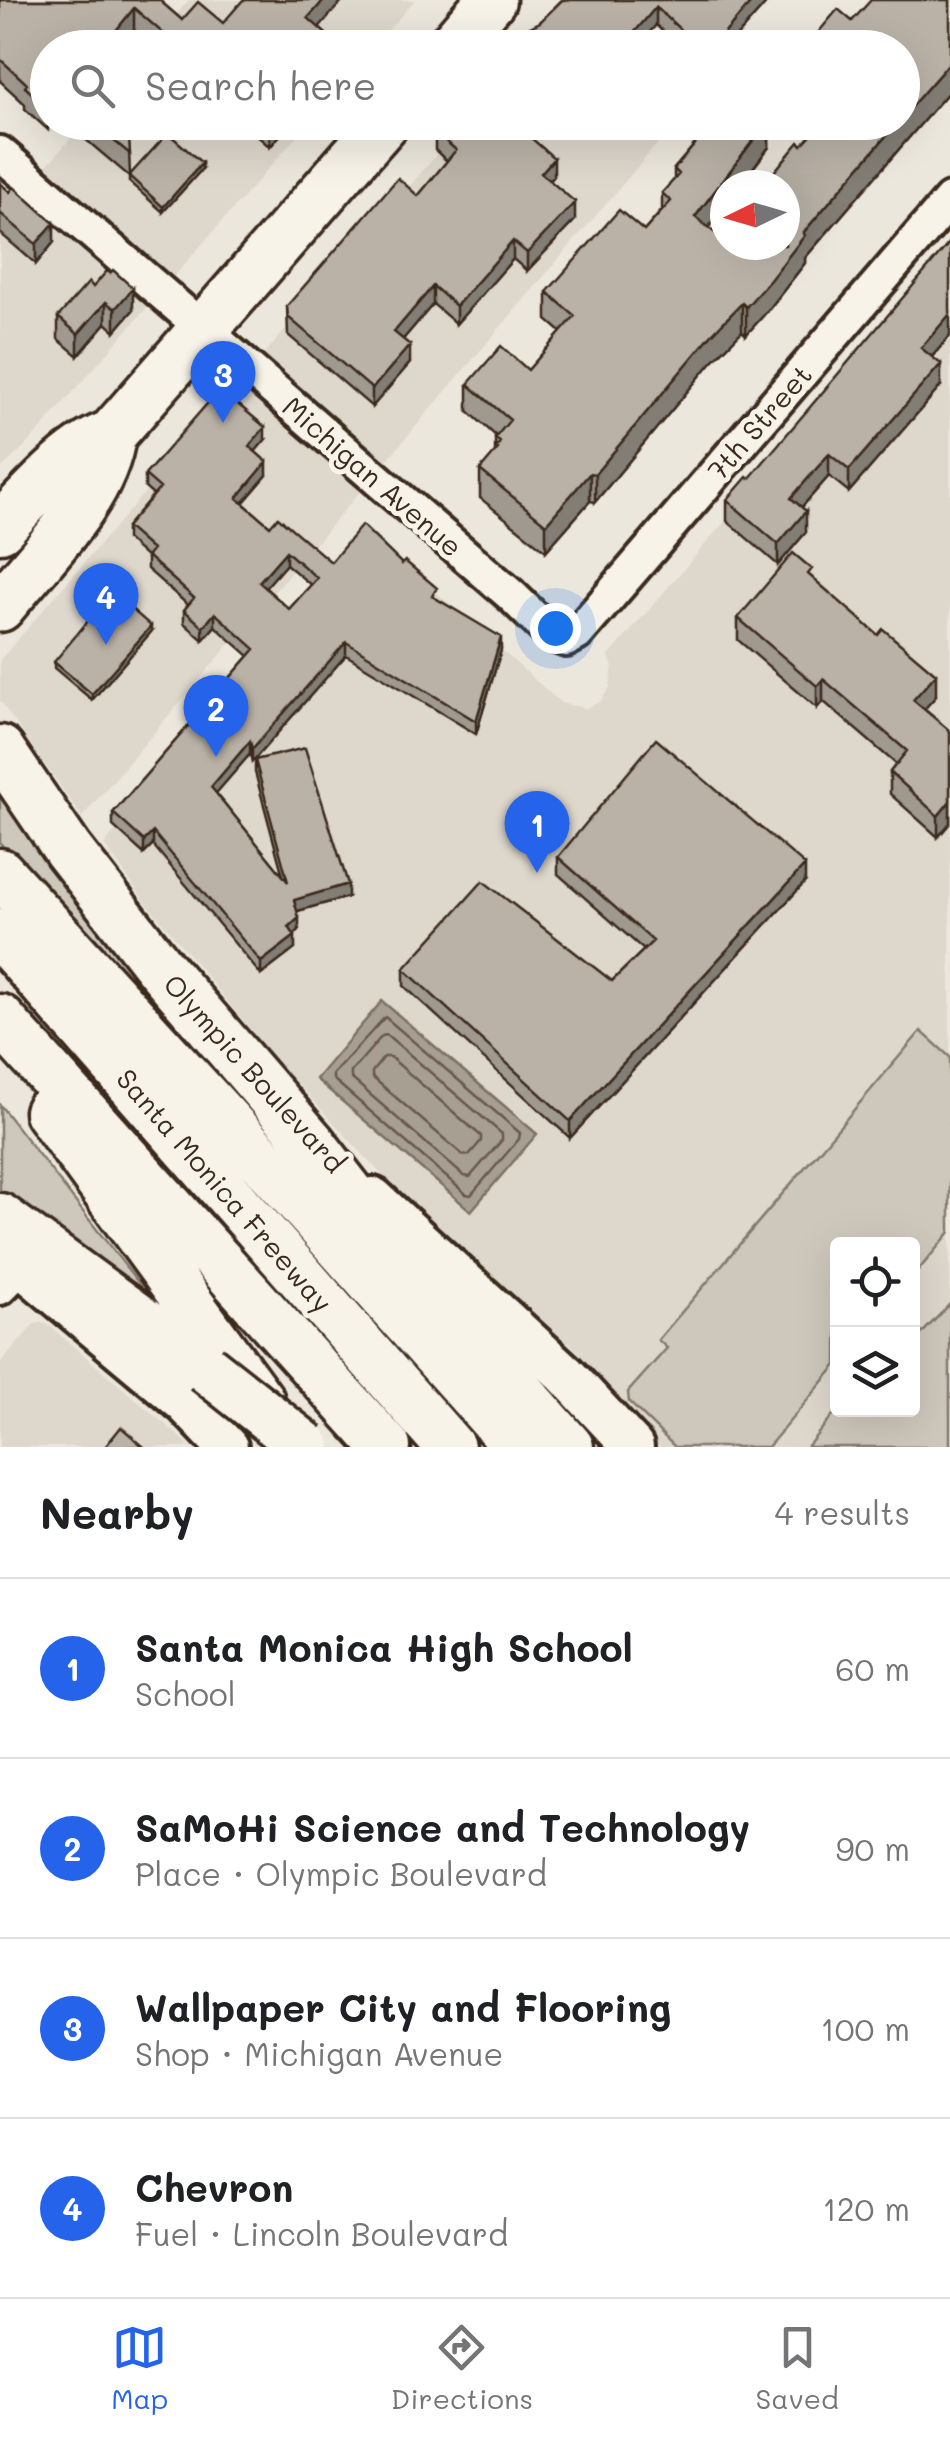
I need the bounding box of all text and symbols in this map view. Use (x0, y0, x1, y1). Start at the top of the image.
search box (30, 30, 920, 140)
icon: search (65, 58, 120, 113)
text: Search here (145, 60, 376, 110)
north arrow (710, 170, 800, 260)
pin: 3 (190, 340, 256, 423)
street label: 7th Street (699, 357, 819, 487)
street label: Michigan Avenue (276, 388, 470, 564)
pin: 4 (74, 562, 138, 645)
your location (530, 603, 581, 654)
pin: 2 (184, 674, 248, 757)
pin: 1 (504, 790, 570, 873)
street label: Olympic Boulevard (156, 966, 354, 1180)
street label: Santa Monica Freeway (109, 1061, 341, 1319)
map controls (830, 1237, 920, 1417)
button: locate (830, 1237, 920, 1327)
button: layers (830, 1327, 920, 1417)
text: Nearby (40, 1485, 194, 1540)
text: 4 results (774, 1491, 910, 1533)
text: Santa Monica High School (135, 1622, 633, 1672)
text: 1 (65, 1647, 80, 1689)
text: 60 m (835, 1647, 910, 1689)
text: School (135, 1672, 236, 1714)
text: SaMoHi Science and Technology (135, 1802, 750, 1852)
text: 2 (64, 1827, 81, 1869)
text: 90 m (836, 1827, 910, 1869)
text: Place · Olympic Boulevard (135, 1852, 547, 1894)
text: Wallpaper City and Flooring (135, 1982, 672, 2032)
text: 3 (63, 2007, 82, 2049)
text: 100 m (820, 2007, 910, 2049)
text: Shop · Michigan Avenue (135, 2032, 503, 2074)
text: Chevron (135, 2162, 293, 2212)
text: 4 (62, 2187, 83, 2229)
text: 120 m (822, 2187, 910, 2229)
text: Fuel · Lincoln Boulevard (135, 2212, 508, 2254)
tab: Map (111, 2320, 168, 2416)
tab: Directions (391, 2320, 533, 2416)
tab: Saved (756, 2320, 839, 2416)

